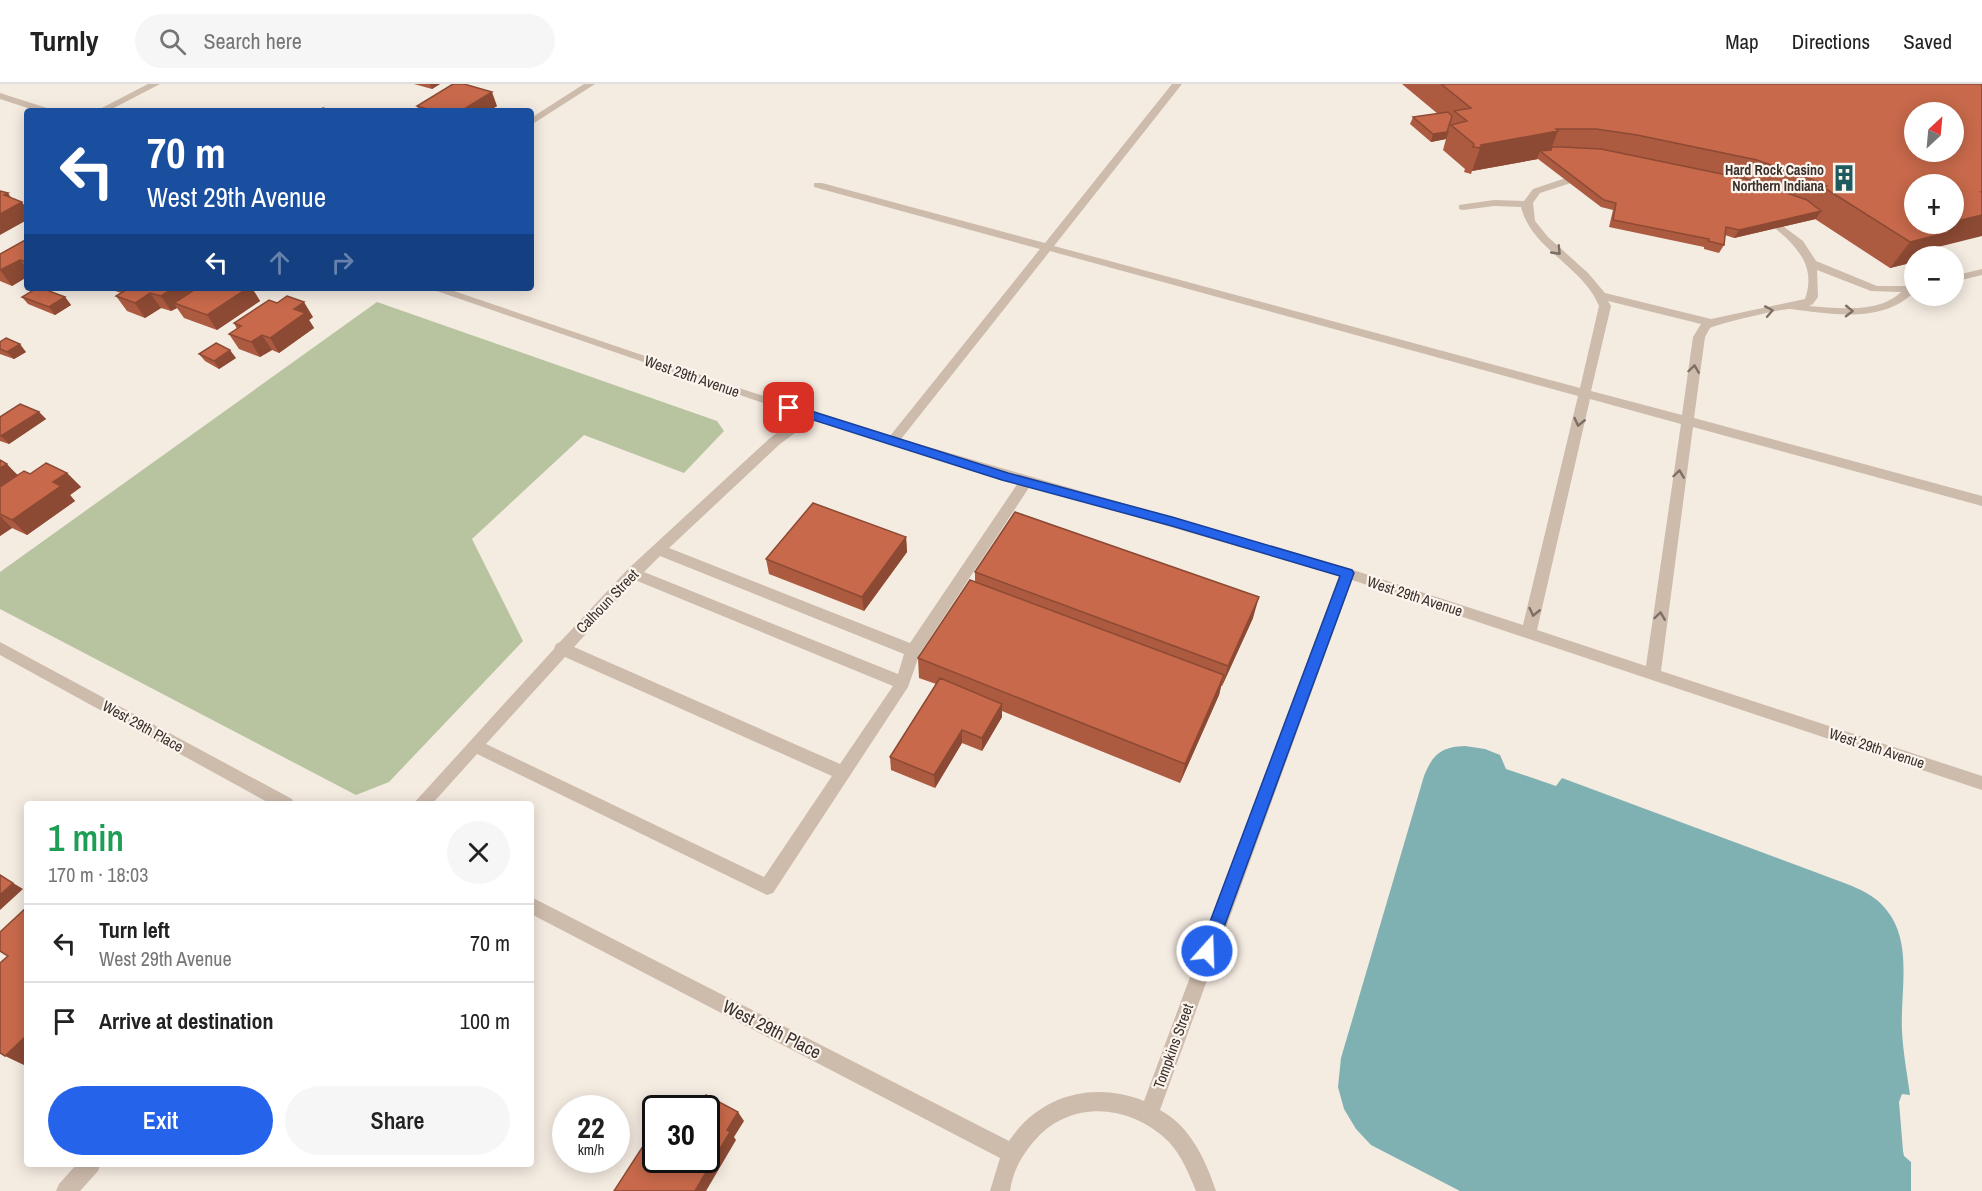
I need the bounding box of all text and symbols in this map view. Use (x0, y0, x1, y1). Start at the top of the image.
search box (135, 14, 555, 68)
text: Turnly (30, 22, 99, 60)
icon: search (156, 25, 189, 58)
text: Search here (204, 26, 302, 56)
text: Map (1725, 27, 1759, 56)
text: Directions (1792, 27, 1870, 56)
text: Saved (1903, 27, 1952, 56)
north arrow (1904, 102, 1964, 162)
map controls (1904, 102, 1964, 306)
text: 70 m (147, 125, 226, 181)
icon: left (48, 132, 126, 210)
place label: Hard Rock Casino Northern Indiana (1725, 161, 1825, 195)
building icon: Hard Rock Casino Northern Indiana (1829, 163, 1859, 193)
button: + (1904, 174, 1964, 234)
text: West 29th Avenue (147, 179, 326, 215)
one-way arrow (1549, 243, 1560, 254)
icon: left (200, 246, 233, 279)
icon: ahead (263, 246, 296, 279)
icon: right (326, 246, 359, 279)
button: − (1904, 246, 1964, 306)
one-way arrow (1764, 305, 1774, 318)
one-way arrow (1845, 305, 1854, 317)
street label: West 29th Avenue (642, 350, 743, 402)
one-way arrow (1687, 364, 1699, 374)
pin (763, 382, 814, 433)
icon: arrive (772, 391, 805, 424)
one-way arrow (1573, 417, 1586, 427)
one-way arrow (1673, 470, 1685, 479)
street label: Calhoun Street (571, 564, 643, 638)
street label: West 29th Avenue (1364, 571, 1466, 621)
one-way arrow (1528, 607, 1541, 617)
one-way arrow (1654, 611, 1666, 621)
street label: West 29th Place (99, 695, 187, 757)
street label: West 29th Avenue (1826, 723, 1928, 773)
text: 1 min (48, 814, 124, 862)
button: close (447, 821, 510, 884)
text: 170 m · 18:03 (48, 861, 148, 888)
text: Turn left (99, 915, 170, 945)
position arrow (1175, 919, 1239, 983)
icon: left (48, 927, 81, 960)
text: 70 m (470, 928, 510, 958)
text: West 29th Avenue (99, 945, 232, 972)
street label: West 29th Place (719, 994, 825, 1064)
street label: Tompkins Street (1148, 1000, 1198, 1091)
icon: arrive (48, 1005, 81, 1038)
text: Arrive at destination (99, 1006, 273, 1036)
text: 100 m (460, 1006, 510, 1036)
button: Exit (48, 1086, 273, 1155)
button: Share (285, 1086, 510, 1155)
speed limit sign: 30 (642, 1095, 720, 1173)
text: 22 (577, 1107, 605, 1147)
text: km/h (578, 1139, 604, 1160)

